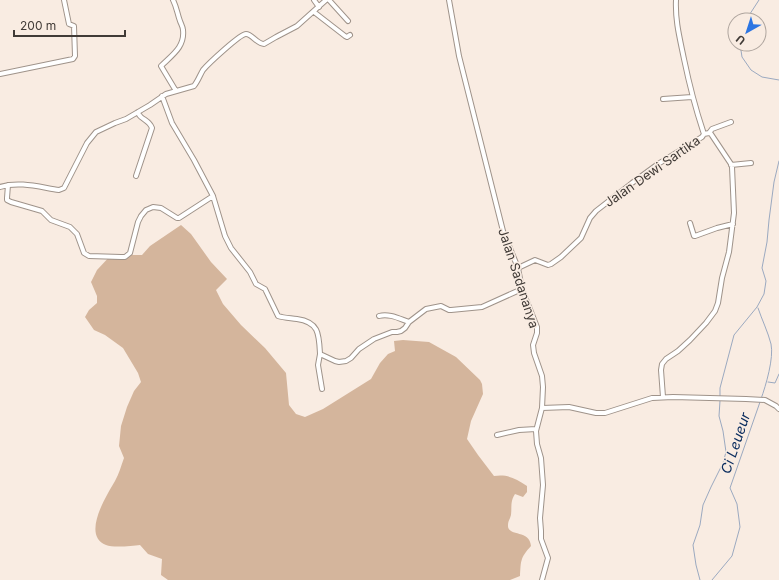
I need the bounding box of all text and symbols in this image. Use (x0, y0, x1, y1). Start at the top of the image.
scale bar (14, 12, 125, 38)
north arrow (727, 12, 767, 52)
text: 200 m (20, 18, 56, 33)
text: U (733, 32, 748, 48)
street label: Jalan Dewi Sartika (601, 132, 703, 210)
street label: Jalan Sadananya (495, 226, 543, 330)
water label: Ci Leueur (717, 410, 754, 476)

